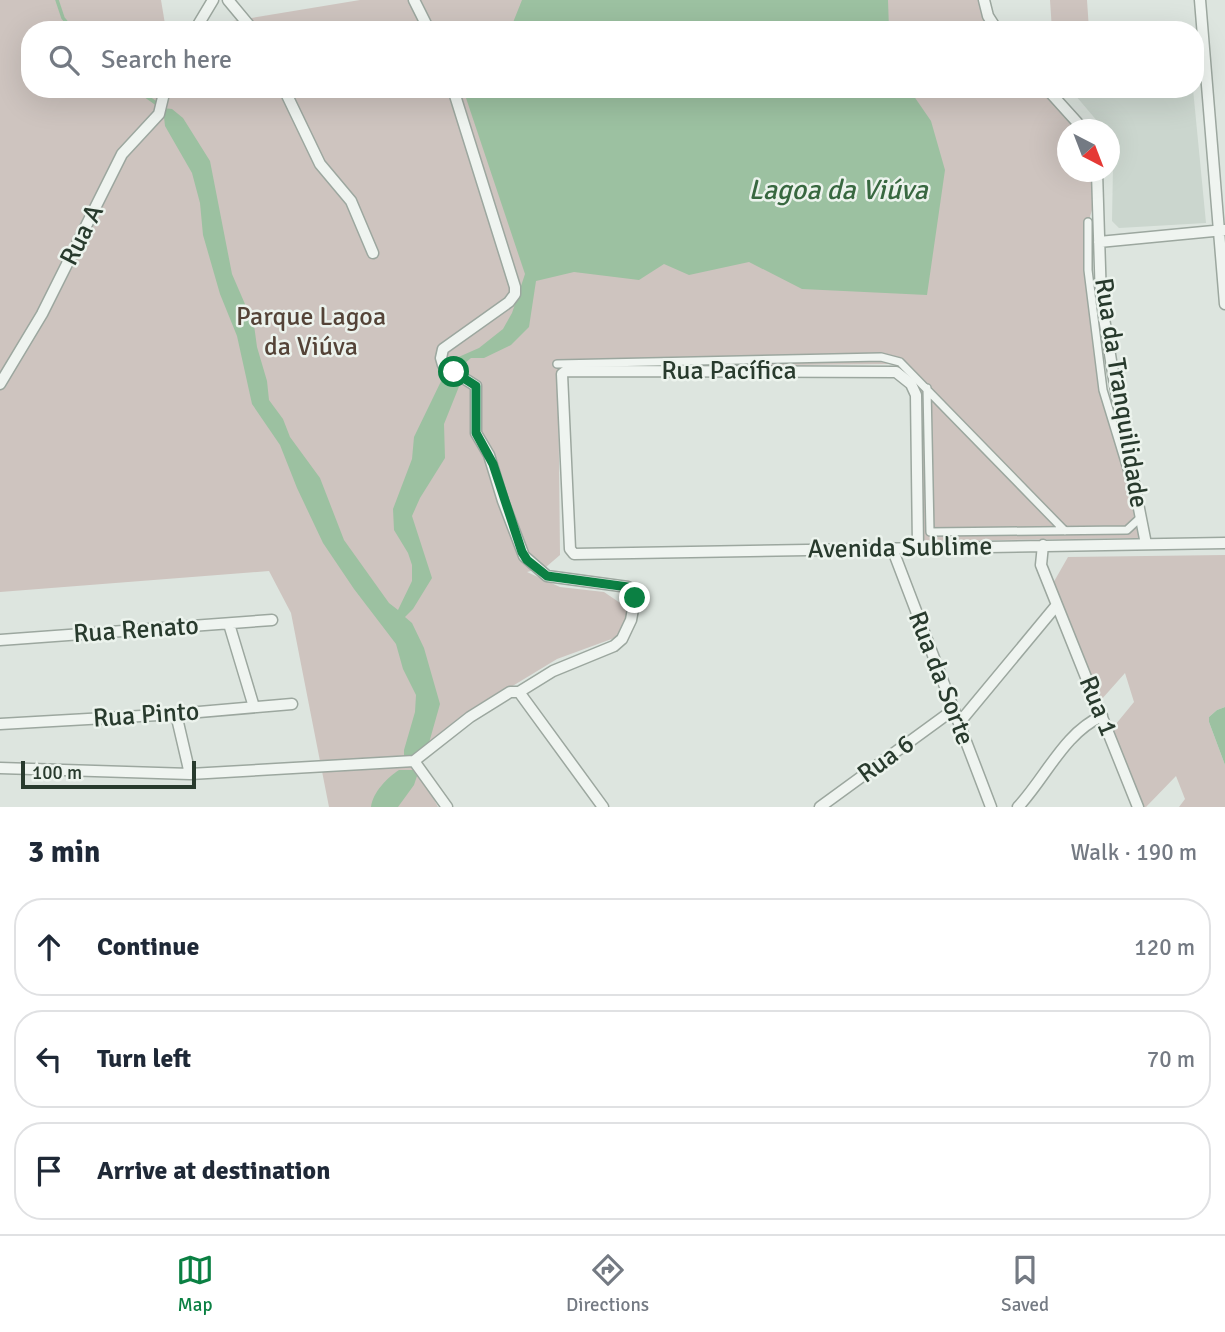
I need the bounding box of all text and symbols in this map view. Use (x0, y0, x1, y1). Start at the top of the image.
search box (21, 21, 1204, 98)
icon: search (45, 41, 83, 79)
text: Search here (101, 44, 232, 76)
north arrow (1057, 119, 1120, 182)
water label: Lagoa da Viúva (748, 173, 928, 207)
street label: Rua A (53, 199, 111, 271)
street label: Rua da Tranquilidade (1087, 276, 1155, 510)
park label: Parque Lagoa da Viúva (236, 301, 386, 363)
street label: Rua Pacífica (661, 355, 797, 387)
route start (438, 356, 469, 387)
street label: Avenida Sublime (807, 530, 993, 566)
route end (619, 582, 650, 613)
street label: Rua da Sorte (901, 607, 981, 749)
street label: Rua Renato (72, 610, 200, 650)
street label: Rua 1 (1072, 671, 1124, 741)
street label: Rua Pinto (92, 695, 200, 735)
street label: Rua 6 (851, 728, 921, 790)
scale bar (21, 758, 196, 790)
text: 100 m (32, 761, 82, 785)
text: 3 min (28, 834, 100, 871)
text: Walk · 190 m (1071, 838, 1197, 867)
icon: ahead (30, 928, 68, 966)
text: Continue (97, 931, 199, 963)
text: 120 m (1134, 933, 1195, 962)
icon: left (30, 1040, 68, 1078)
text: Turn left (97, 1043, 191, 1075)
text: 70 m (1147, 1045, 1195, 1074)
icon: arrive (30, 1152, 68, 1190)
text: Arrive at destination (97, 1155, 330, 1187)
tab: Map (176, 1251, 214, 1317)
tab: Directions (566, 1251, 649, 1317)
tab: Saved (1001, 1251, 1049, 1317)

